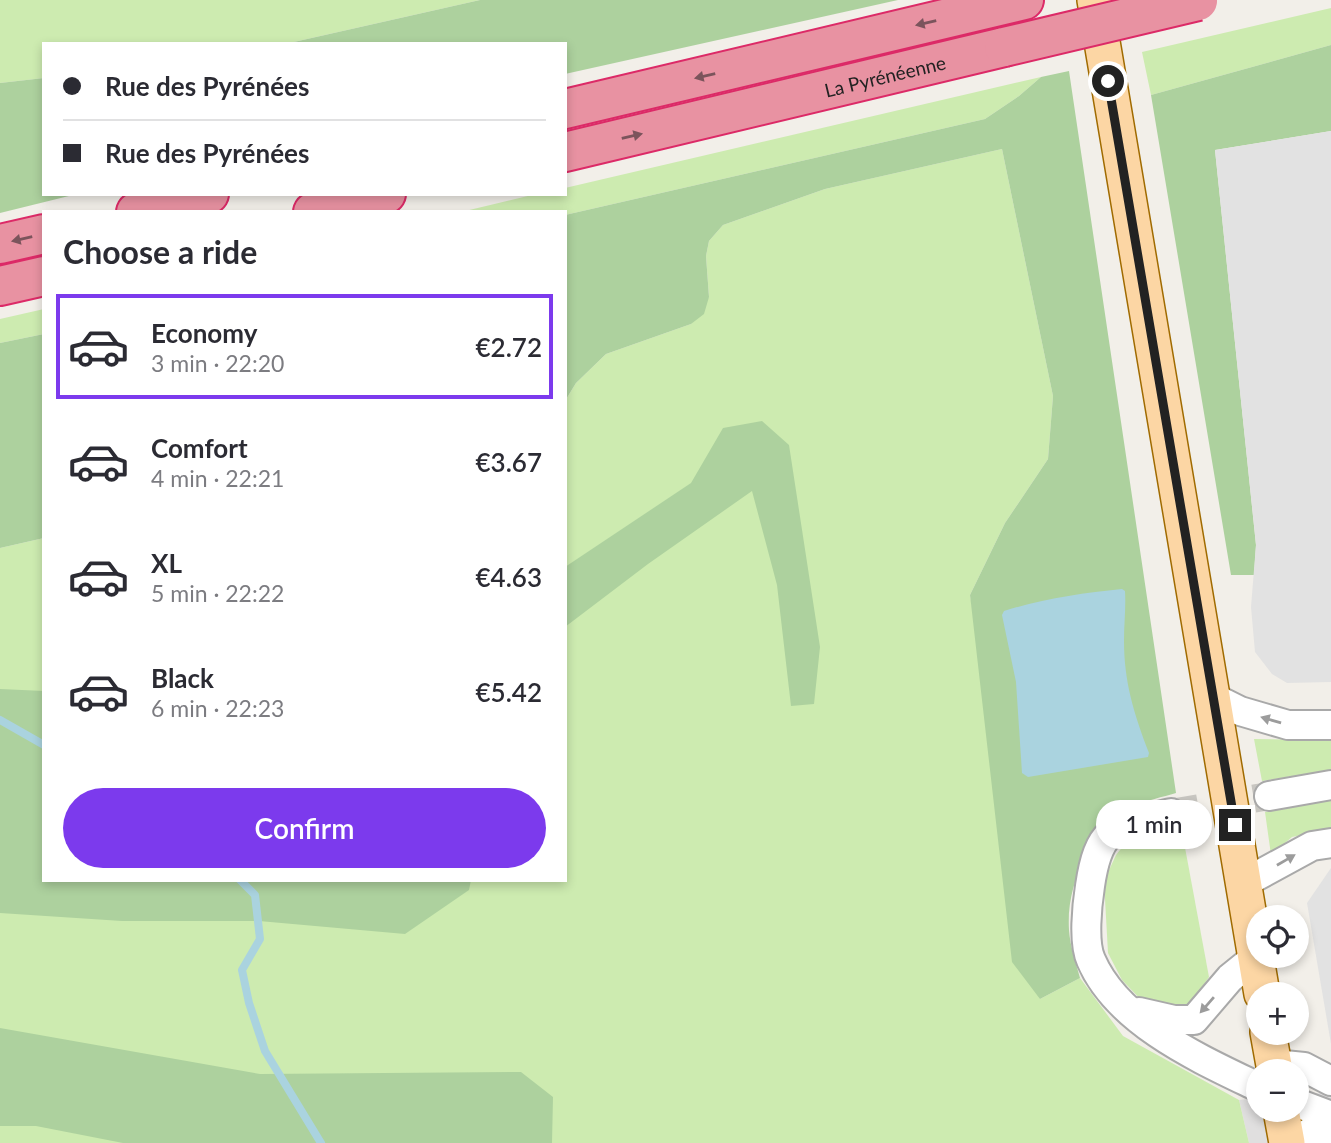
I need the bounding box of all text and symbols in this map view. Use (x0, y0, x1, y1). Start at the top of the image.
one-way arrow (915, 18, 937, 29)
street label: La Pyrénéenne (822, 50, 948, 101)
route start (1092, 65, 1124, 97)
text: Rue des Pyrénées (105, 70, 309, 102)
one-way arrow (694, 71, 716, 82)
one-way arrow (621, 130, 643, 141)
text: Rue des Pyrénées (105, 137, 309, 169)
text: Choose a ride (63, 232, 257, 271)
one-way arrow (11, 234, 33, 245)
icon: car (67, 315, 130, 378)
text: Economy (151, 317, 257, 349)
text: €2.72 (476, 331, 542, 363)
text: 3 min · 22:20 (151, 349, 284, 377)
icon: car (67, 430, 130, 493)
text: Comfort (151, 432, 248, 464)
text: €3.67 (476, 446, 542, 478)
text: 4 min · 22:21 (151, 464, 284, 492)
icon: car (67, 545, 130, 608)
text: XL (151, 547, 182, 579)
text: €4.63 (476, 561, 542, 593)
text: 5 min · 22:22 (151, 579, 284, 607)
icon: car (67, 660, 130, 723)
text: Black (151, 662, 214, 694)
text: €5.42 (476, 676, 542, 708)
text: 6 min · 22:23 (151, 694, 284, 722)
one-way arrow (1260, 714, 1281, 724)
button: Confirm (63, 788, 546, 868)
callout: 1 min (1095, 800, 1210, 850)
route end (1219, 809, 1251, 841)
text: 1 min (1126, 810, 1182, 838)
one-way arrow (1277, 854, 1296, 866)
map controls (1246, 905, 1309, 1122)
button: locate (1246, 905, 1309, 968)
button: + (1246, 982, 1309, 1045)
one-way arrow (1200, 996, 1215, 1013)
button: − (1246, 1059, 1309, 1122)

